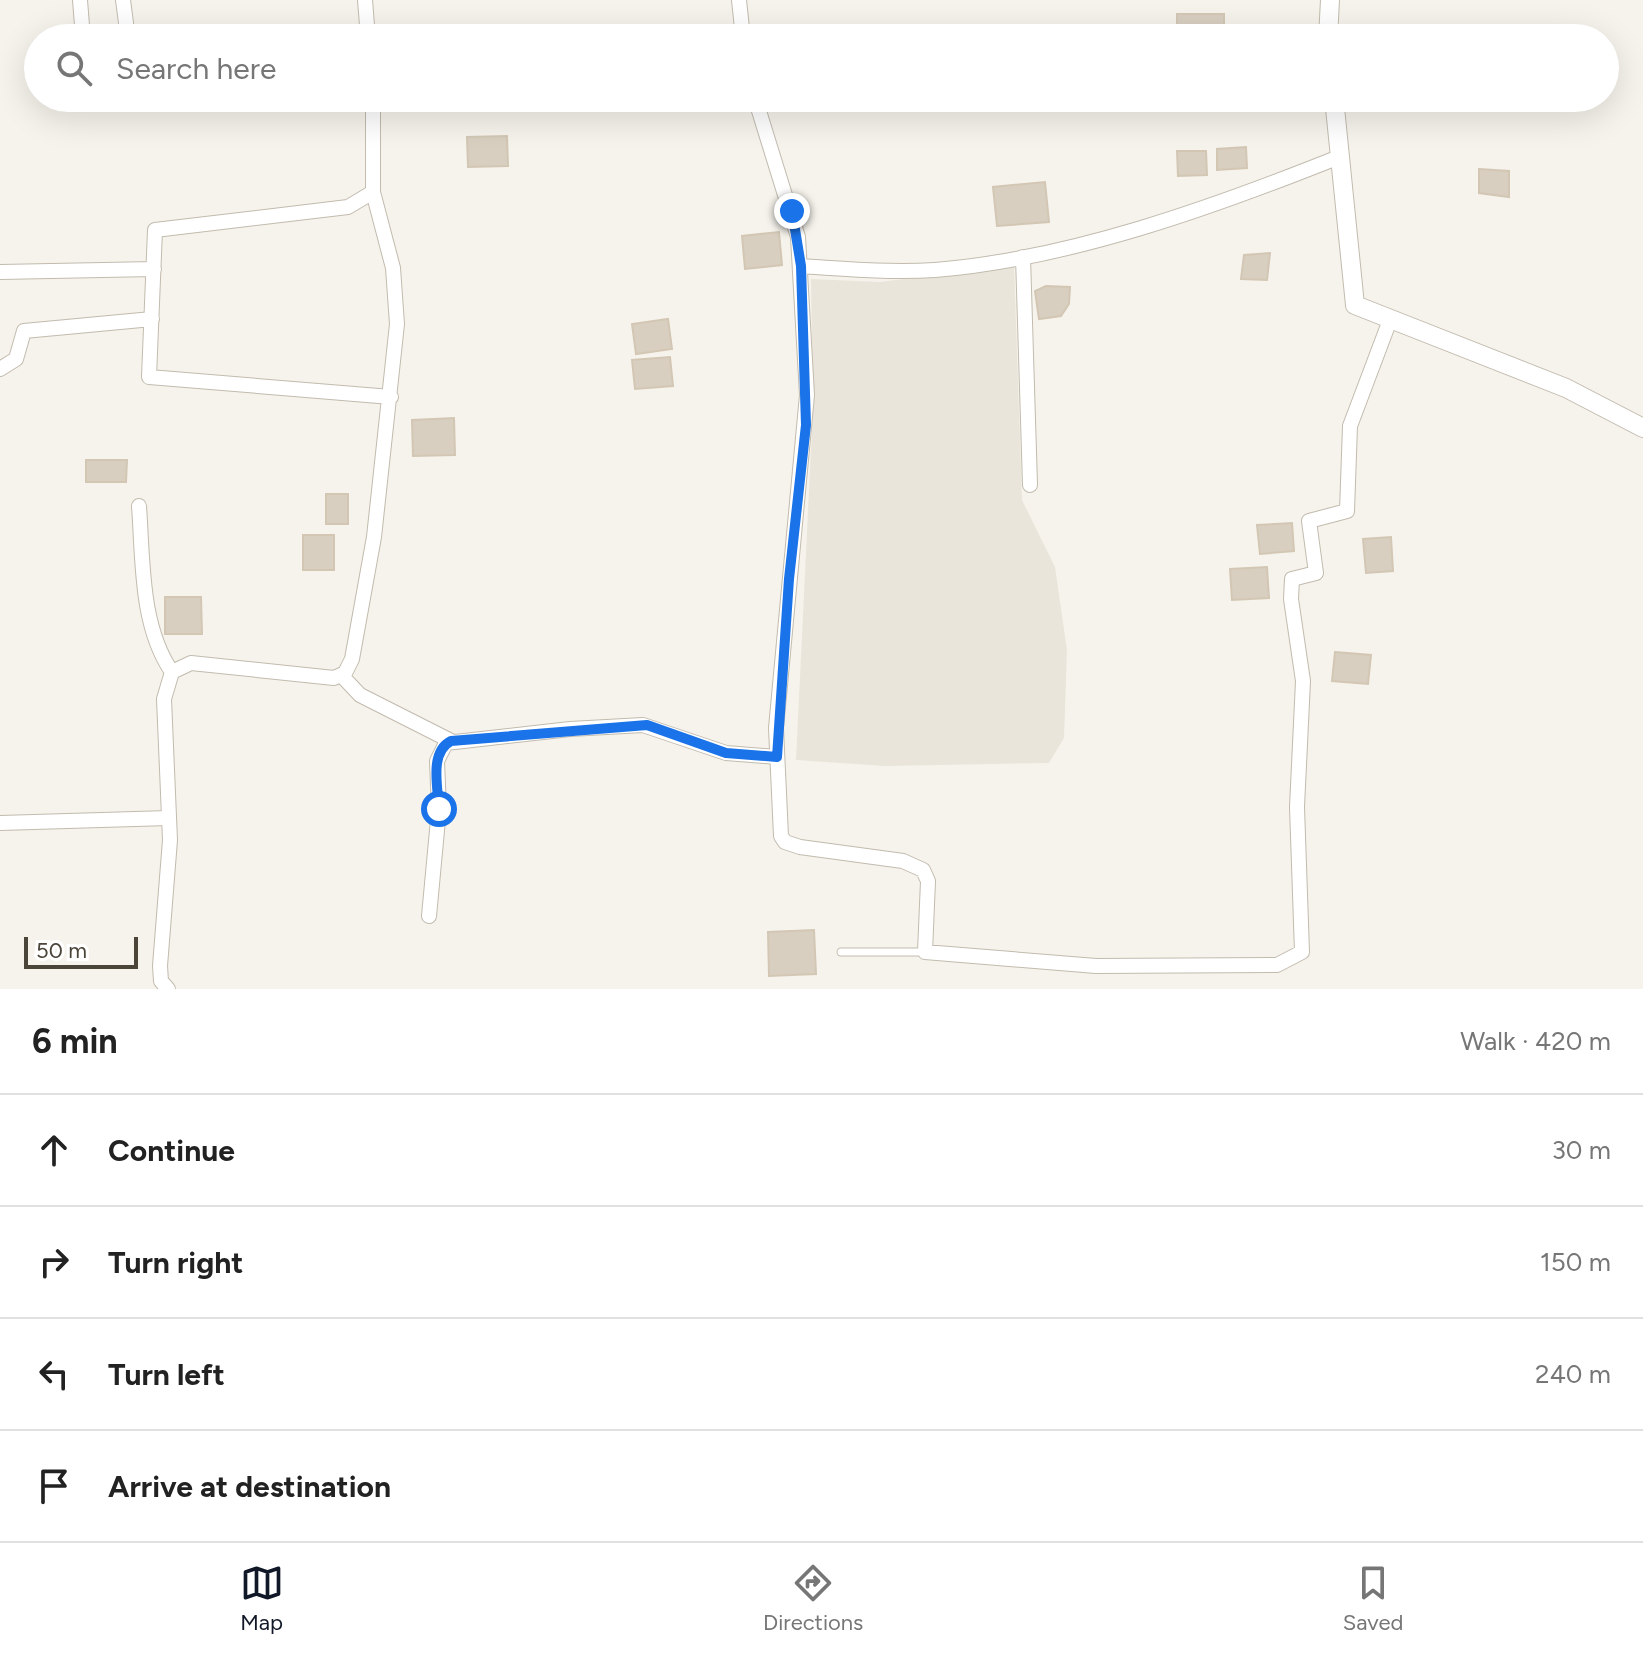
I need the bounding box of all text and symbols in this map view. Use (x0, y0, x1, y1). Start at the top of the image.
search box (24, 24, 1619, 112)
icon: search (52, 46, 96, 90)
text: Search here (116, 50, 276, 87)
route end (774, 193, 810, 229)
route start (421, 791, 457, 827)
scale bar (24, 933, 138, 969)
text: 50 m (36, 937, 87, 964)
text: 6 min (32, 1021, 118, 1062)
text: Walk · 420 m (1460, 1025, 1611, 1057)
icon: ahead (32, 1128, 76, 1172)
text: Continue (108, 1132, 235, 1169)
text: 30 m (1552, 1134, 1611, 1166)
icon: right (32, 1240, 76, 1284)
text: Turn right (108, 1244, 243, 1281)
text: 150 m (1540, 1246, 1611, 1278)
icon: left (32, 1352, 76, 1396)
text: Turn left (108, 1356, 225, 1393)
text: 240 m (1535, 1358, 1611, 1390)
icon: arrive (32, 1464, 76, 1508)
text: Arrive at destination (108, 1468, 391, 1505)
tab: Map (240, 1561, 284, 1636)
tab: Directions (763, 1561, 863, 1636)
tab: Saved (1343, 1561, 1403, 1636)

